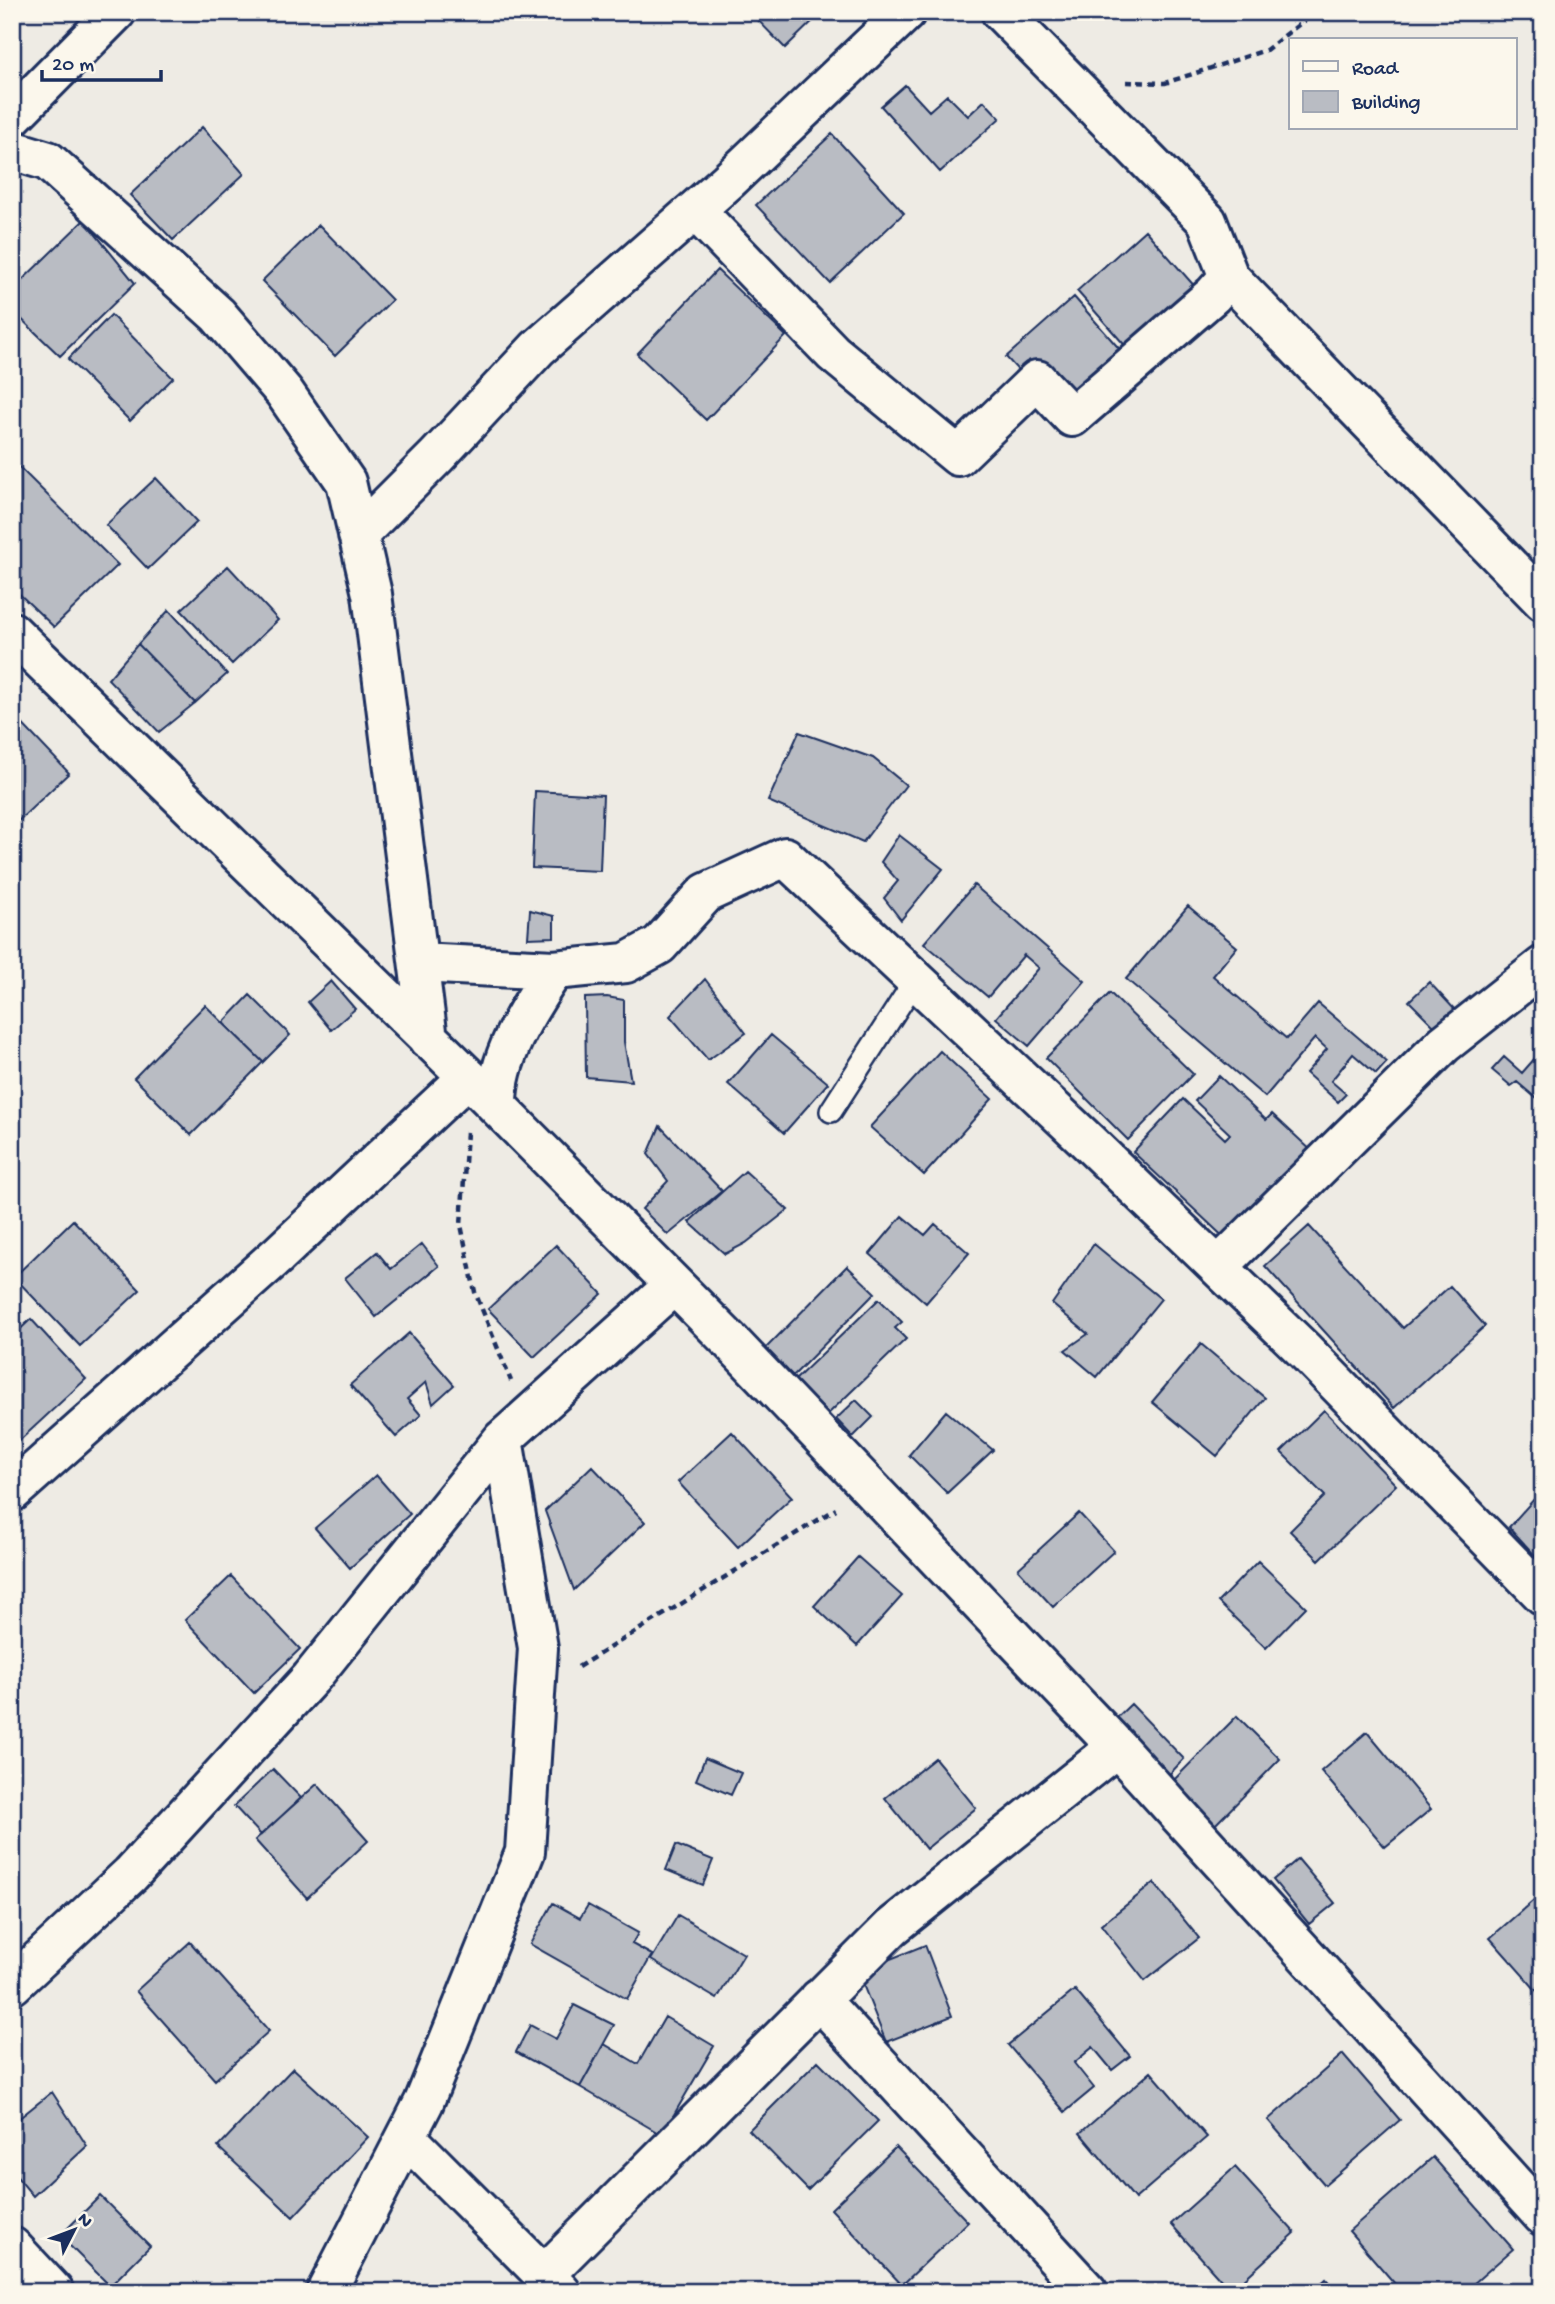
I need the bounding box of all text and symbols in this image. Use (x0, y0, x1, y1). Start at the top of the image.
scale bar (42, 38, 161, 82)
legend (1289, 38, 1516, 130)
text: 20 m (52, 54, 94, 79)
text: Road (1352, 58, 1400, 83)
text: Building (1351, 92, 1421, 117)
north arrow (38, 2196, 108, 2266)
text: N (71, 2209, 97, 2233)

